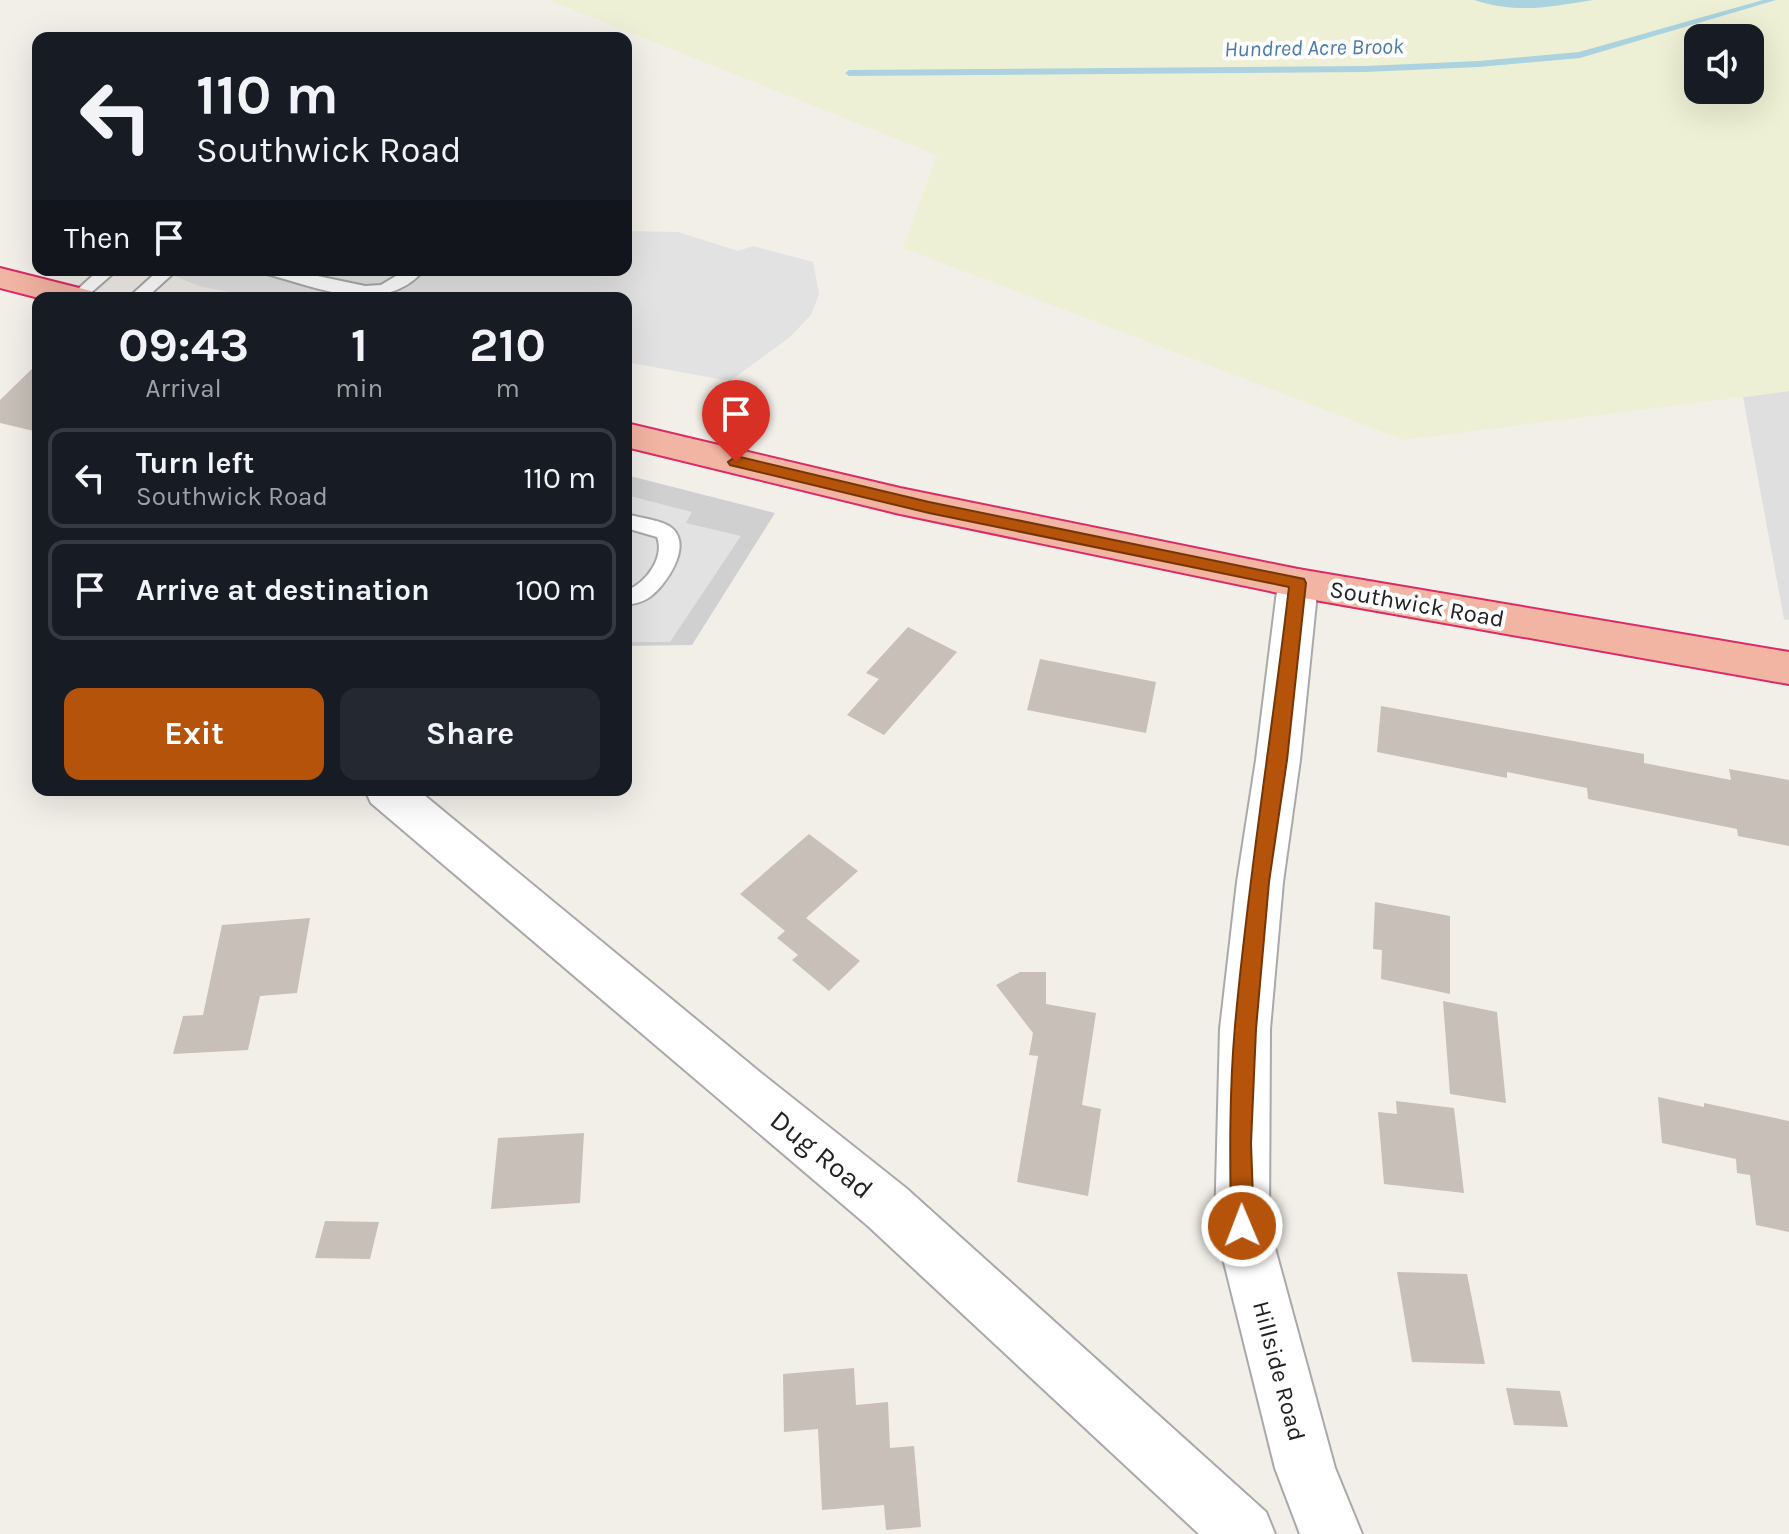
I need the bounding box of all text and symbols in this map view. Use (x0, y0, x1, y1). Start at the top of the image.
map controls (1684, 24, 1764, 104)
button: sound (1684, 24, 1764, 104)
water label: Hundred Acre Brook (1224, 33, 1405, 63)
text: 110 m (196, 62, 339, 127)
icon: left (64, 64, 168, 168)
text: Southwick Road (196, 129, 462, 171)
icon: arrive (147, 216, 191, 260)
text: Then (64, 220, 131, 256)
text: 09:43 (118, 317, 249, 373)
text: 1 (351, 317, 368, 373)
text: 210 (469, 317, 546, 373)
text: Arrival (146, 373, 222, 404)
text: min (335, 373, 383, 404)
text: m (495, 373, 520, 404)
pin (702, 380, 770, 462)
icon: arrive (714, 392, 758, 436)
text: Turn left (136, 445, 254, 481)
icon: left (68, 456, 112, 500)
text: 110 m (523, 460, 596, 496)
text: Southwick Road (136, 481, 328, 512)
icon: arrive (68, 568, 112, 612)
text: Arrive at destination (136, 572, 430, 608)
text: 100 m (515, 572, 596, 608)
street label: Southwick Road (1327, 575, 1507, 633)
button: Exit (64, 688, 324, 780)
button: Share (340, 688, 600, 780)
street label: Dug Road (764, 1103, 880, 1206)
position arrow (1200, 1184, 1284, 1268)
street label: Hillside Road (1247, 1298, 1311, 1444)

